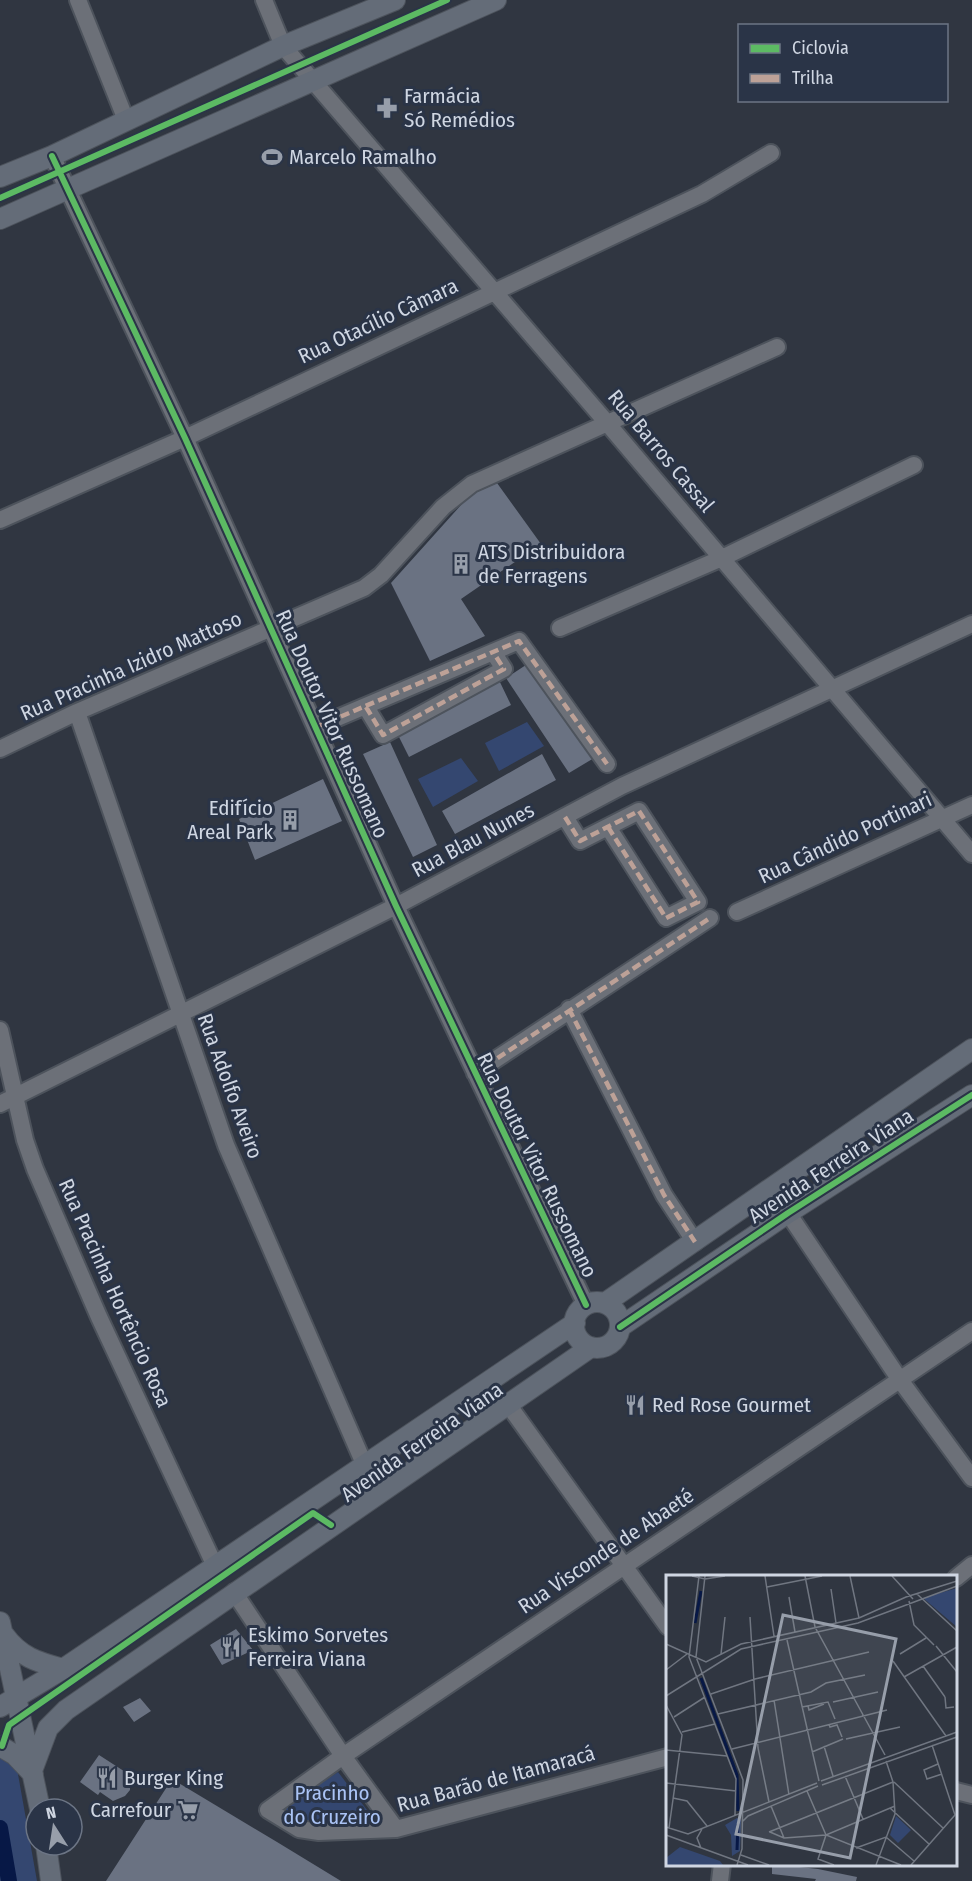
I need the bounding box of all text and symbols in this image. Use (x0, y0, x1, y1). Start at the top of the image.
legend (738, 24, 948, 102)
text: Ciclovia (792, 37, 849, 59)
text: Trilha (792, 67, 834, 89)
place label: Farmácia Só Remédios (404, 83, 515, 133)
pharmacy icon: Farmácia Só Remédios (375, 96, 399, 120)
place label: Marcelo Ramalho (289, 144, 437, 170)
sports icon: Marcelo Ramalho (260, 145, 284, 169)
street label: Rua Otacílio Câmara (294, 273, 462, 369)
street label: Rua Barros Cassal (602, 384, 720, 518)
place label: ATS Distribuidora de Ferragens (478, 539, 625, 589)
building icon: ATS Distribuidora de Ferragens (449, 552, 473, 576)
street label: Rua Pracinha Izidro Mattoso (16, 605, 246, 727)
street label: Rua Doutor Vitor Russomano (270, 606, 394, 842)
street label: Rua Cândido Portinari (754, 786, 936, 890)
place label: Edifício Areal Park (187, 795, 273, 845)
street label: Rua Blau Nunes (407, 797, 539, 883)
building icon: Edifício Areal Park (278, 808, 302, 832)
street label: Rua Adolfo Aveiro (192, 1010, 268, 1162)
street label: Rua Doutor Vitor Russomano (471, 1048, 603, 1282)
street label: Avenida Ferreira Viana (744, 1103, 918, 1229)
street label: Rua Pracinha Hortêncio Rosa (53, 1175, 177, 1411)
street label: Avenida Ferreira Viana (336, 1376, 508, 1508)
place label: Red Rose Gourmet (652, 1392, 811, 1418)
restaurant icon: Red Rose Gourmet (623, 1393, 647, 1417)
street label: Rua Visconde de Abaeté (513, 1483, 699, 1619)
inset map (666, 1575, 957, 1866)
place label: Eskimo Sorvetes Ferreira Viana (248, 1622, 388, 1672)
restaurant icon: Eskimo Sorvetes Ferreira Viana (219, 1635, 243, 1659)
street label: Rua Barão de Itamaracá (394, 1740, 598, 1818)
place label: Burger King (124, 1765, 223, 1791)
restaurant icon: Burger King (95, 1766, 119, 1790)
park label: Pracinho do Cruzeiro (283, 1780, 381, 1830)
north arrow (24, 1797, 84, 1857)
place label: Carrefour (90, 1797, 172, 1823)
supermarket icon: Carrefour (176, 1798, 200, 1822)
text: N (44, 1803, 58, 1823)

